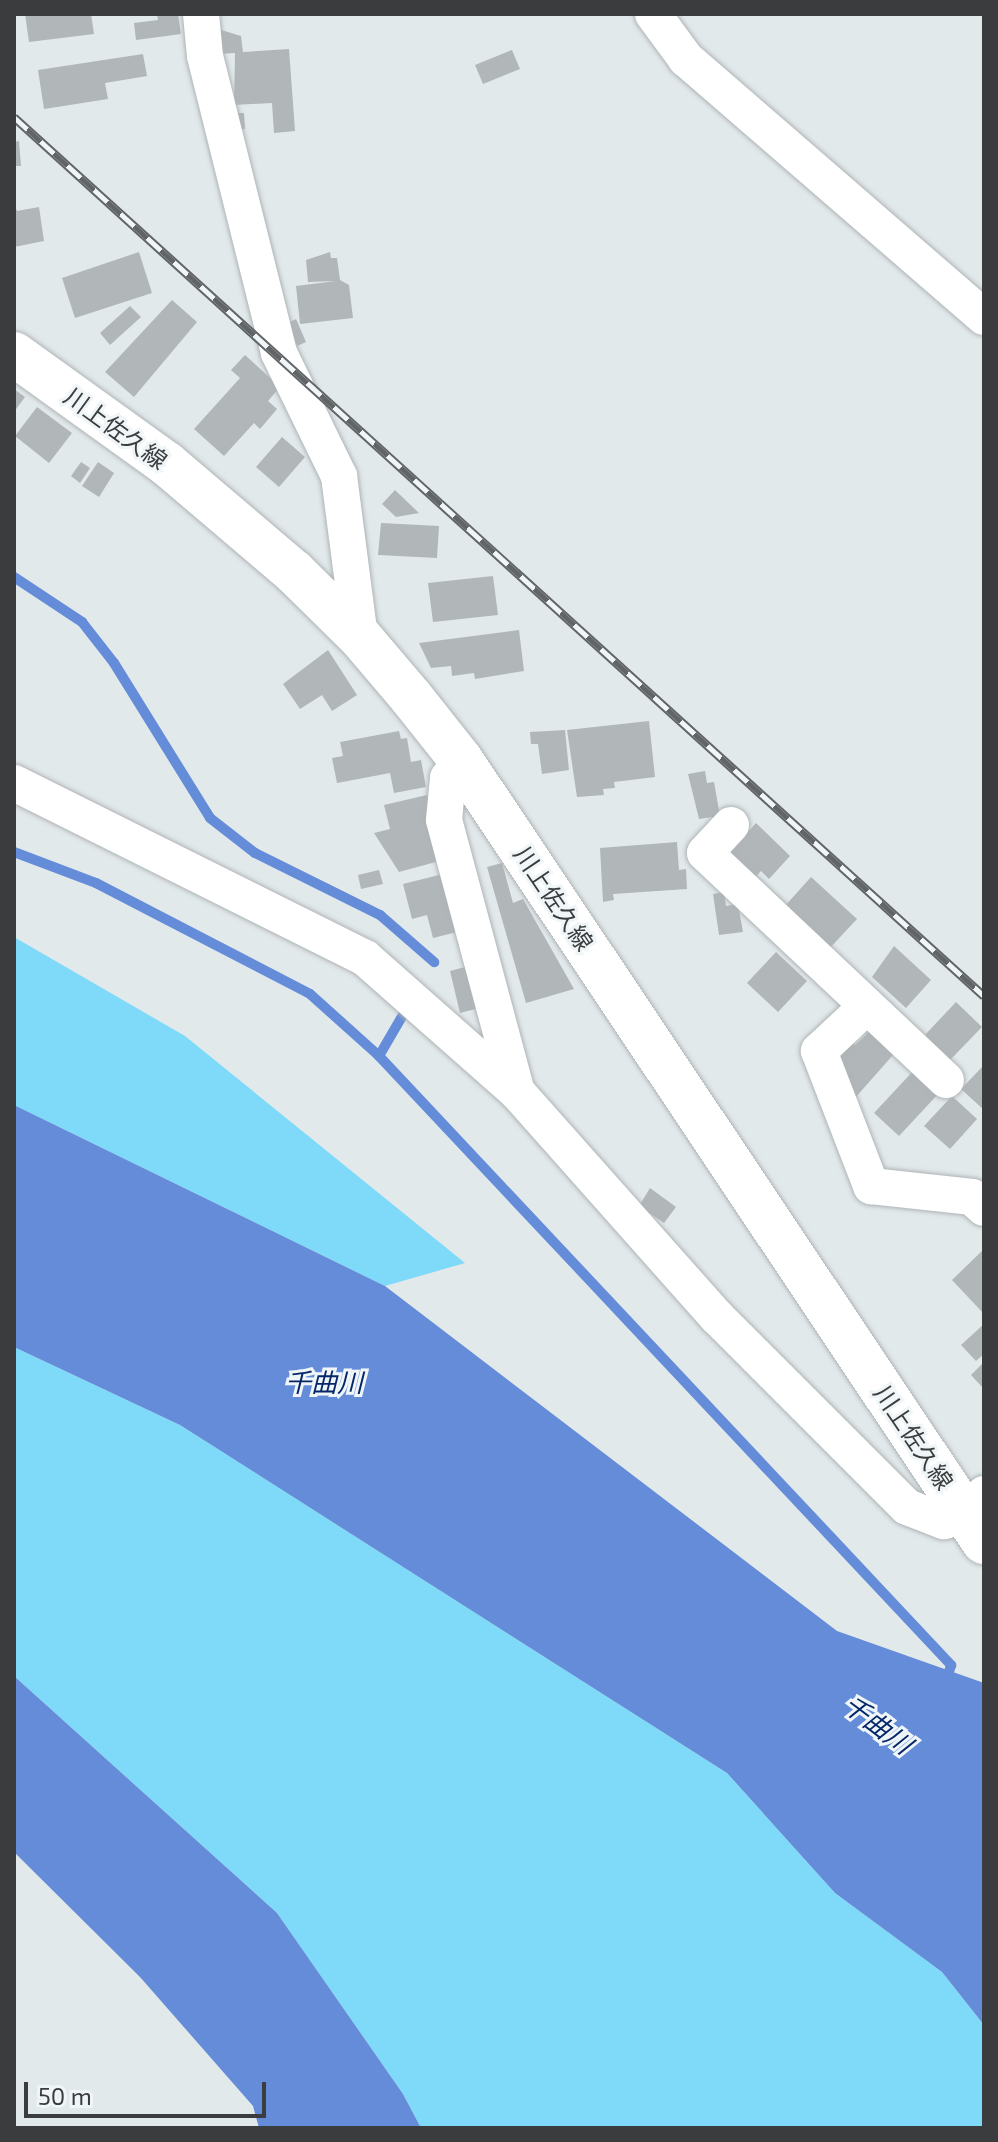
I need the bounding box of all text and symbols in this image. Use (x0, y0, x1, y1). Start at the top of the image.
street label: 川上佐久線 (59, 381, 173, 475)
street label: 川上佐久線 (509, 840, 599, 956)
water label: 千曲川 (285, 1366, 363, 1398)
street label: 川上佐久線 (869, 1379, 959, 1495)
water label: 千曲川 (837, 1688, 919, 1760)
scale bar (28, 2066, 270, 2116)
text: 50 m (38, 2081, 92, 2110)

